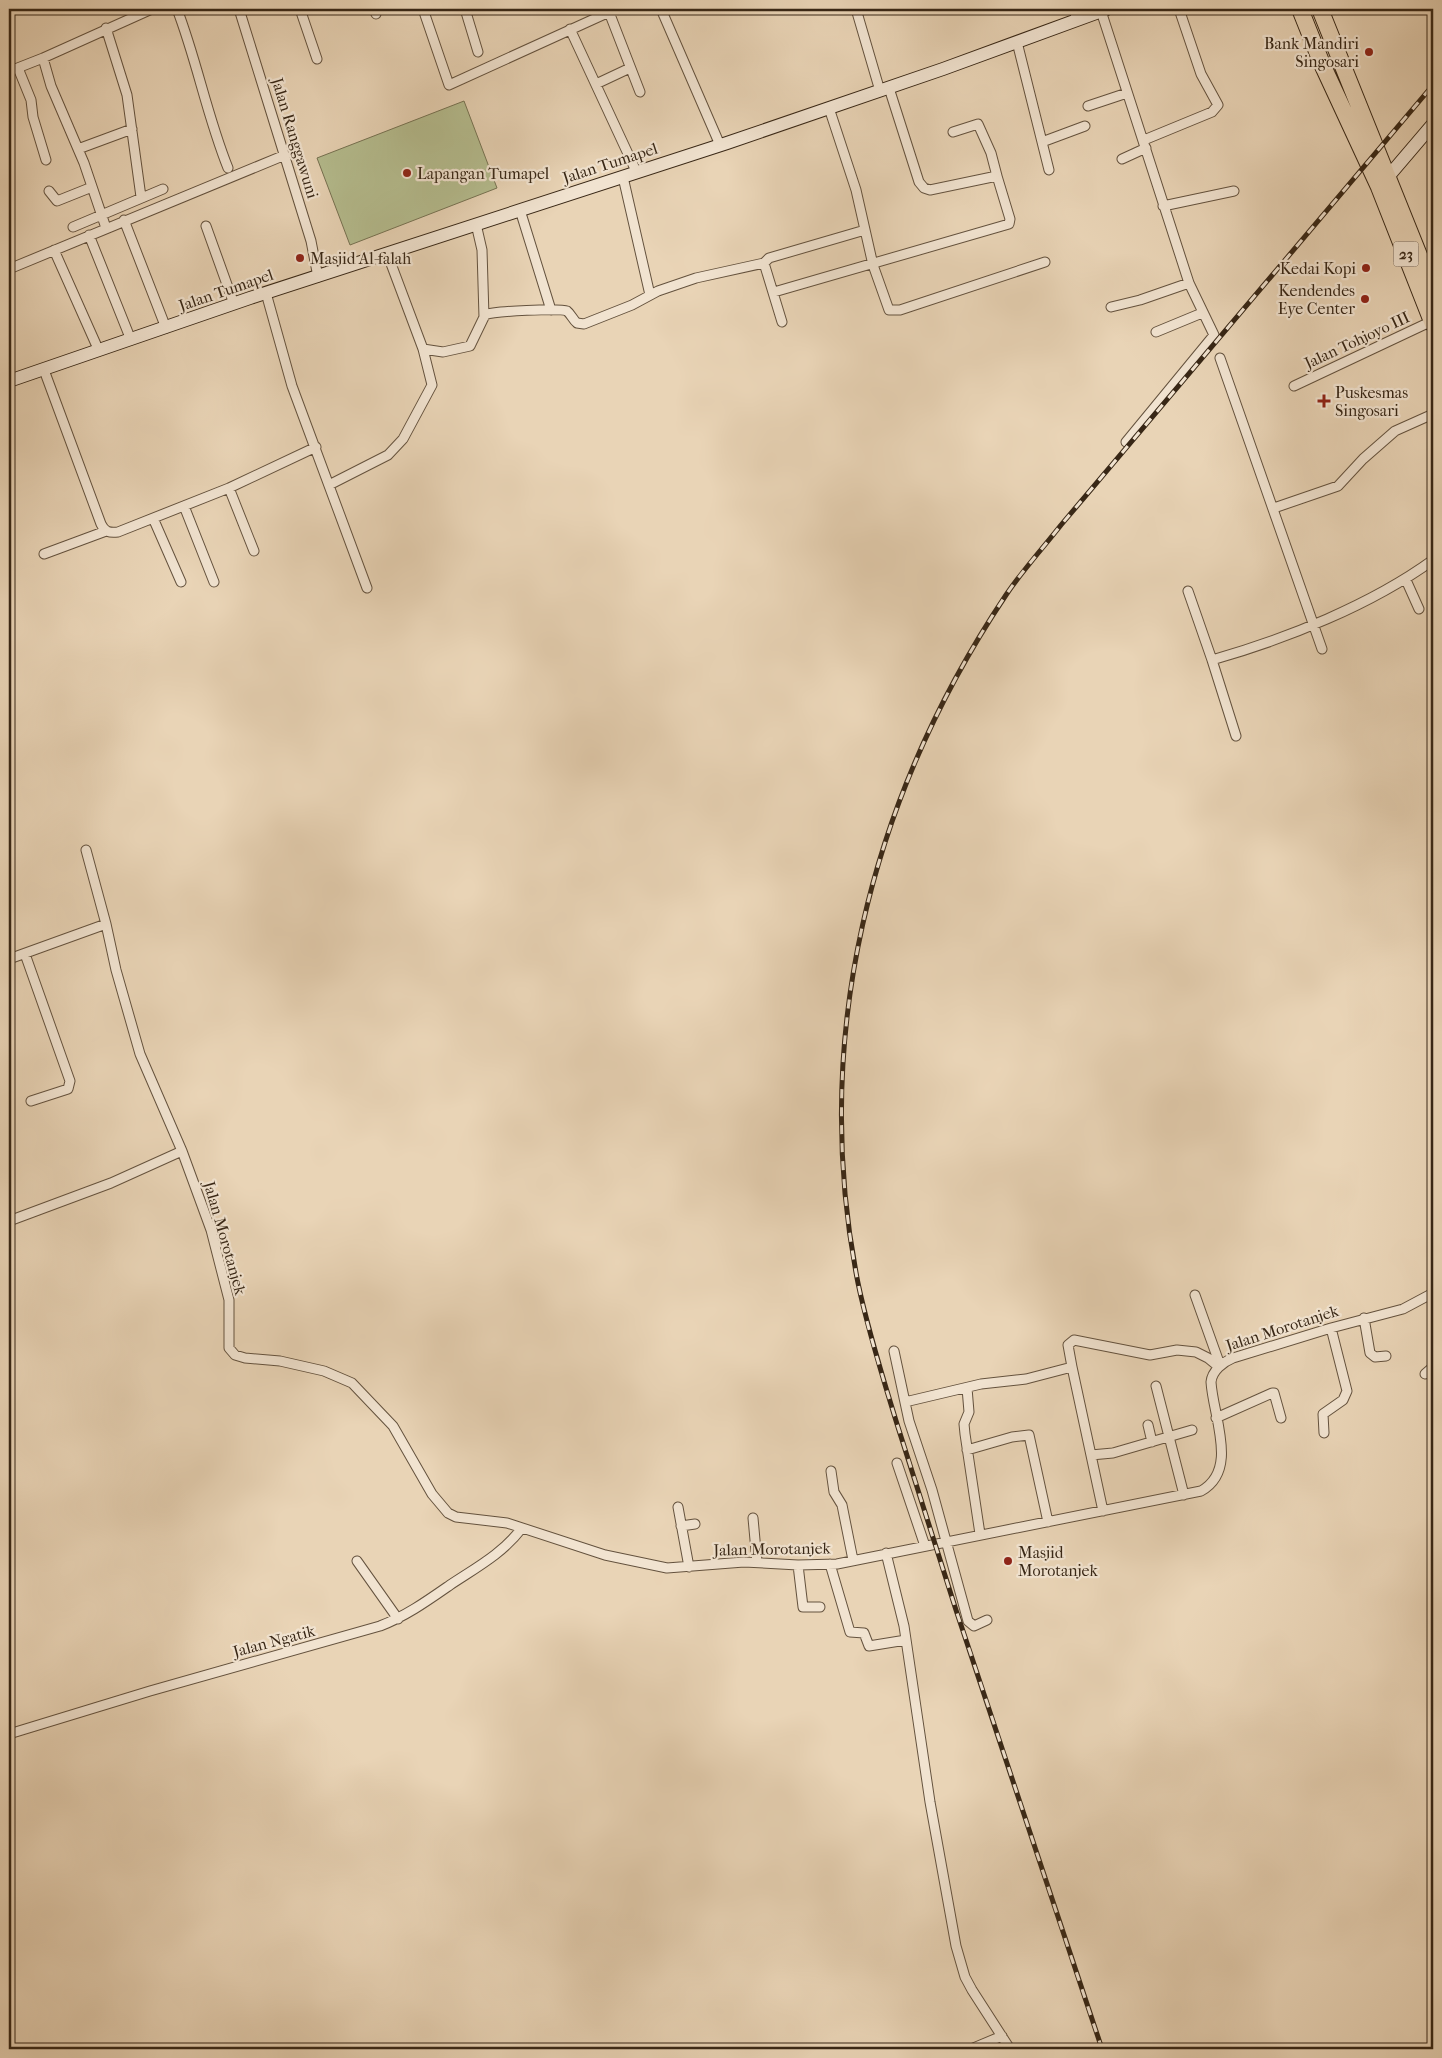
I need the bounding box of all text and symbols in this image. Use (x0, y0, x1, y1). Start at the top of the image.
place label: Bank Mandiri Singosari (1264, 34, 1359, 71)
marker: Bank Mandiri Singosari (1363, 46, 1375, 58)
street label: Jalan Ranggawuni (267, 73, 322, 201)
street label: Jalan Tumapel (558, 139, 660, 188)
place label: Lapangan Tumapel (417, 164, 550, 183)
marker: Lapangan Tumapel (401, 167, 413, 179)
road number: 23 (1394, 242, 1418, 266)
place label: Masjid Al-falah (310, 249, 411, 268)
marker: Masjid Al-falah (294, 252, 306, 264)
place label: Kedai Kopi (1280, 259, 1356, 278)
marker: Kedai Kopi (1360, 262, 1372, 274)
street label: Jalan Tumapel (174, 265, 276, 316)
place label: Kendendes Eye Center (1278, 281, 1355, 318)
marker: Kendendes Eye Center (1359, 293, 1371, 305)
street label: Jalan Tohjoyo III (1300, 307, 1413, 374)
place label: Puskesmas Singosari (1335, 383, 1408, 420)
marker: Puskesmas Singosari (1317, 394, 1331, 408)
street label: Jalan Morotanjek (199, 1177, 251, 1298)
street label: Jalan Morotanjek (1221, 1301, 1341, 1356)
street label: Jalan Morotanjek (711, 1538, 832, 1560)
place label: Masjid Morotanjek (1018, 1543, 1098, 1580)
marker: Masjid Morotanjek (1002, 1555, 1014, 1567)
street label: Jalan Ngatik (229, 1621, 318, 1662)

